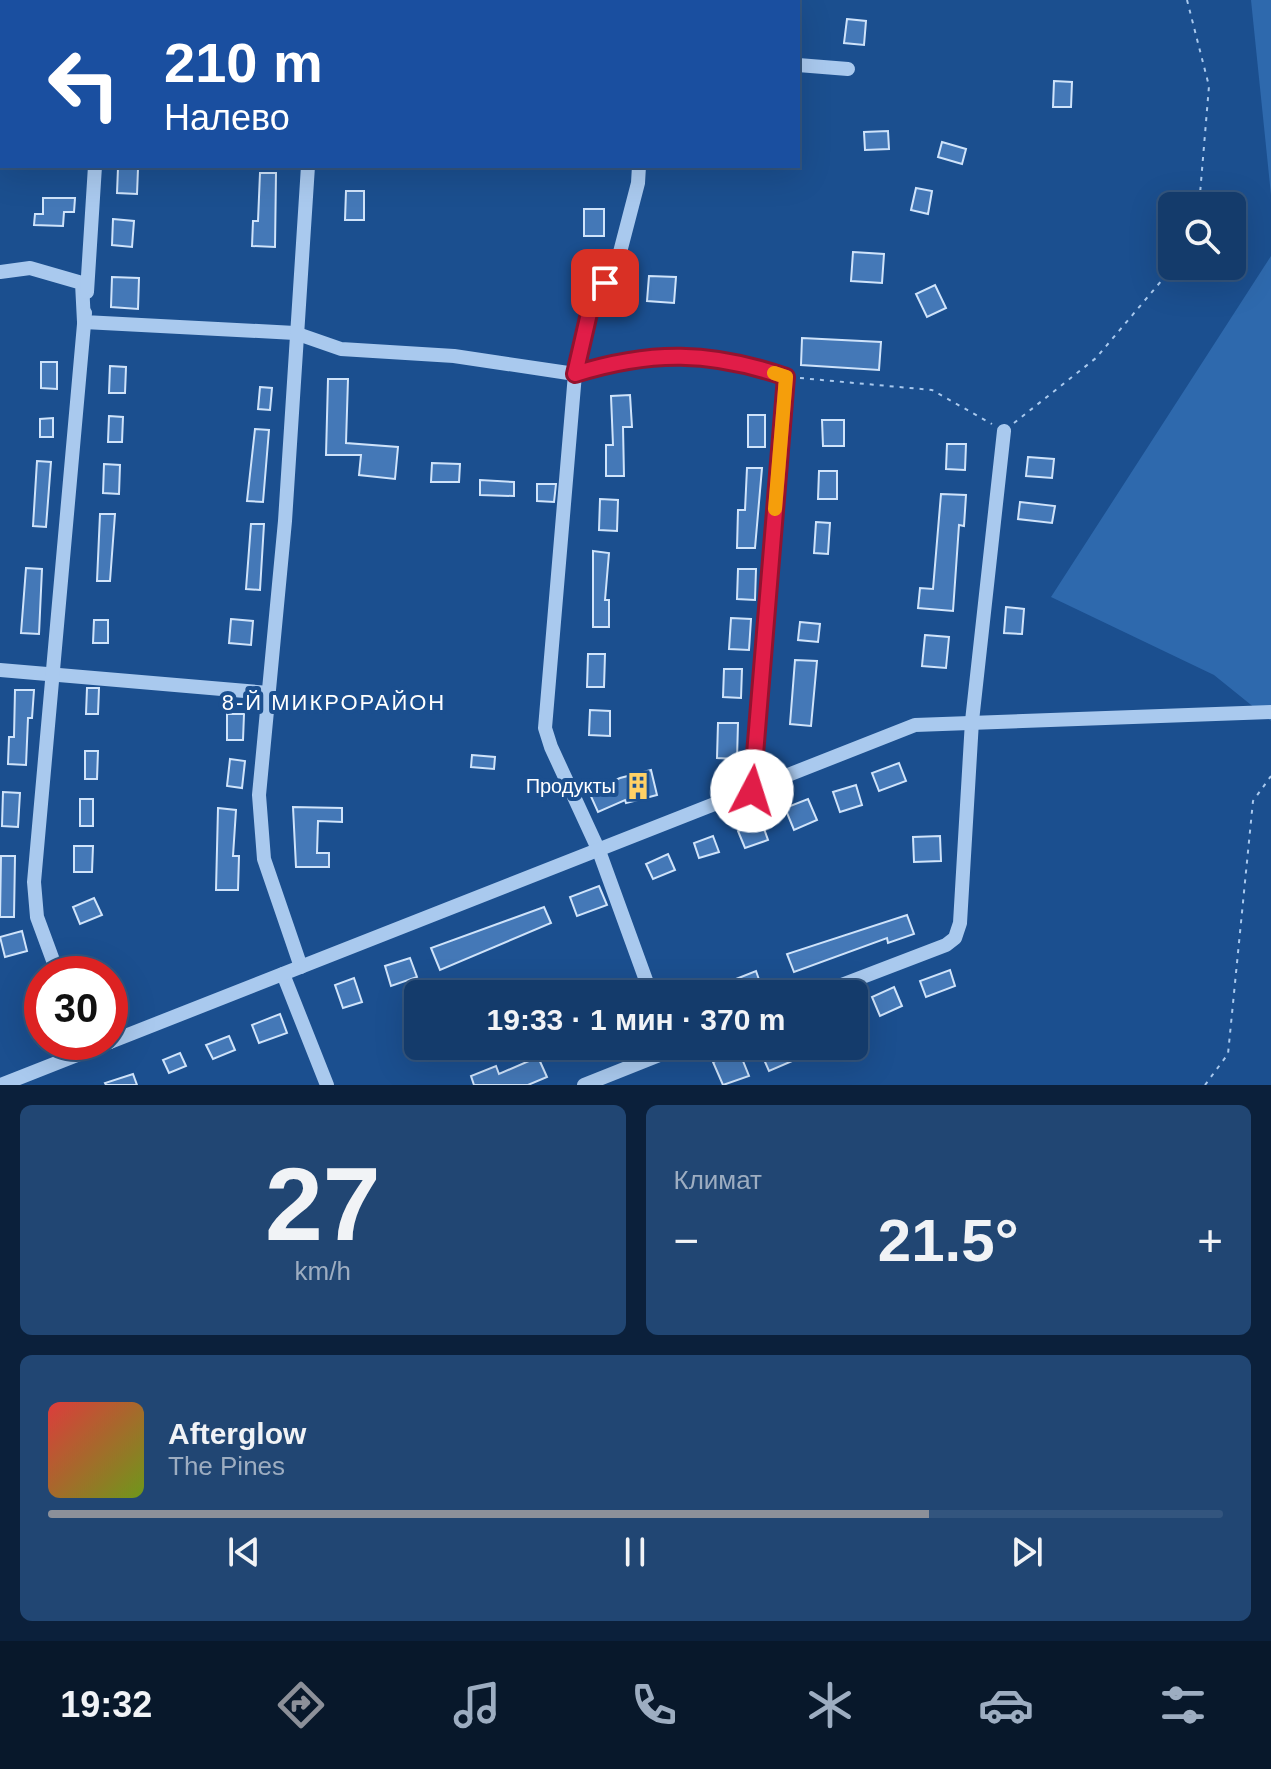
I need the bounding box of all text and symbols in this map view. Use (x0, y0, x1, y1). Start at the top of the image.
text: 210 m (164, 31, 323, 94)
icon: left (32, 32, 136, 136)
text: Налево (164, 97, 290, 138)
map controls (1158, 192, 1246, 280)
button: search (1158, 192, 1246, 280)
pin (571, 249, 639, 317)
icon: arrive (583, 261, 627, 305)
district label: 8-Й МИКРОРАЙОН (222, 690, 446, 715)
position arrow (710, 749, 794, 833)
building icon: Продукты (623, 771, 653, 801)
place label: Продукты (526, 775, 616, 797)
speed limit sign: 30 (24, 956, 128, 1060)
text: 19:33 · 1 мин · 370 m (487, 1003, 785, 1036)
text: 27 (265, 1146, 381, 1262)
text: Климат (674, 1165, 762, 1195)
text: 21.5° (878, 1207, 1019, 1274)
text: − (674, 1216, 699, 1265)
text: + (1197, 1216, 1223, 1265)
text: km/h (295, 1256, 351, 1286)
text: Afterglow (168, 1417, 306, 1450)
text: The Pines (168, 1451, 285, 1481)
icon: previous (222, 1530, 266, 1574)
icon: pause (613, 1530, 657, 1574)
icon: next (1005, 1530, 1049, 1574)
icon: directions (273, 1677, 329, 1733)
icon: music (449, 1677, 505, 1733)
icon: phone (626, 1677, 682, 1733)
icon: climate (802, 1677, 858, 1733)
icon: car (978, 1677, 1034, 1733)
icon: filters (1155, 1677, 1211, 1733)
text: 19:32 (60, 1684, 152, 1725)

